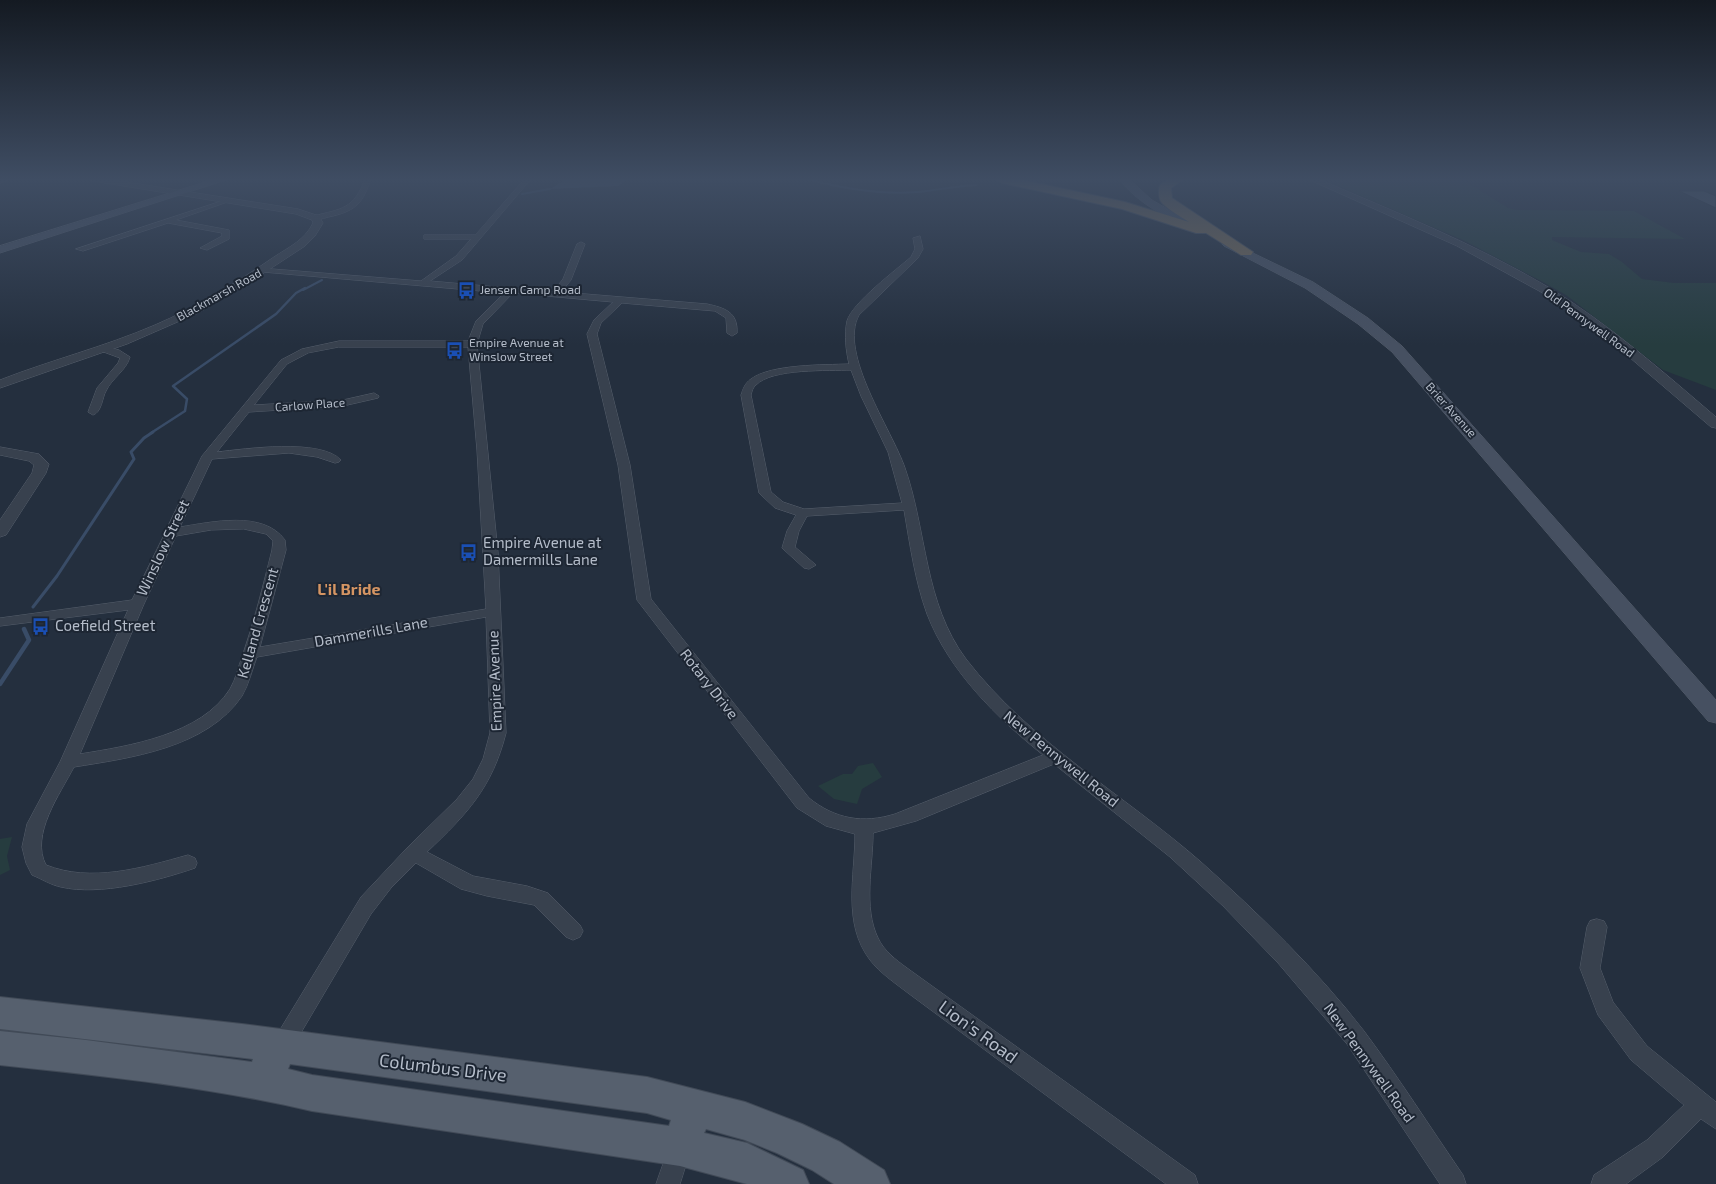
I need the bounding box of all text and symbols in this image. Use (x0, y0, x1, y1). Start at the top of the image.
street label: Blackmarsh Road (174, 265, 263, 323)
bus stop icon: Jensen Camp Road (456, 280, 476, 300)
place label: Jensen Camp Road (480, 282, 581, 296)
street label: Old Pennywell Road (1542, 285, 1638, 360)
place label: Empire Avenue at Winslow Street (469, 335, 564, 363)
bus stop icon: Empire Avenue at Winslow Street (445, 340, 465, 360)
street label: Brier Avenue (1424, 379, 1480, 440)
street label: Carlow Place (274, 395, 346, 413)
street label: Winslow Street (132, 496, 192, 599)
place label: Empire Avenue at Damermills Lane (483, 533, 602, 568)
bus stop icon: Empire Avenue at Damermills Lane (459, 542, 479, 562)
street label: Kelland Crescent (233, 565, 282, 680)
district label: L'il Bride (317, 579, 381, 598)
street label: Dammerills Lane (313, 612, 429, 650)
bus stop icon: Coefield Street (31, 616, 51, 636)
place label: Coefield Street (55, 616, 156, 634)
street label: Empire Avenue (483, 630, 505, 732)
street label: Rotary Drive (677, 645, 743, 722)
street label: New Pennywell Road (1000, 706, 1123, 810)
street label: Lion's Road (935, 995, 1023, 1067)
street label: New Pennywell Road (1320, 999, 1419, 1126)
street label: Columbus Drive (378, 1048, 508, 1086)

